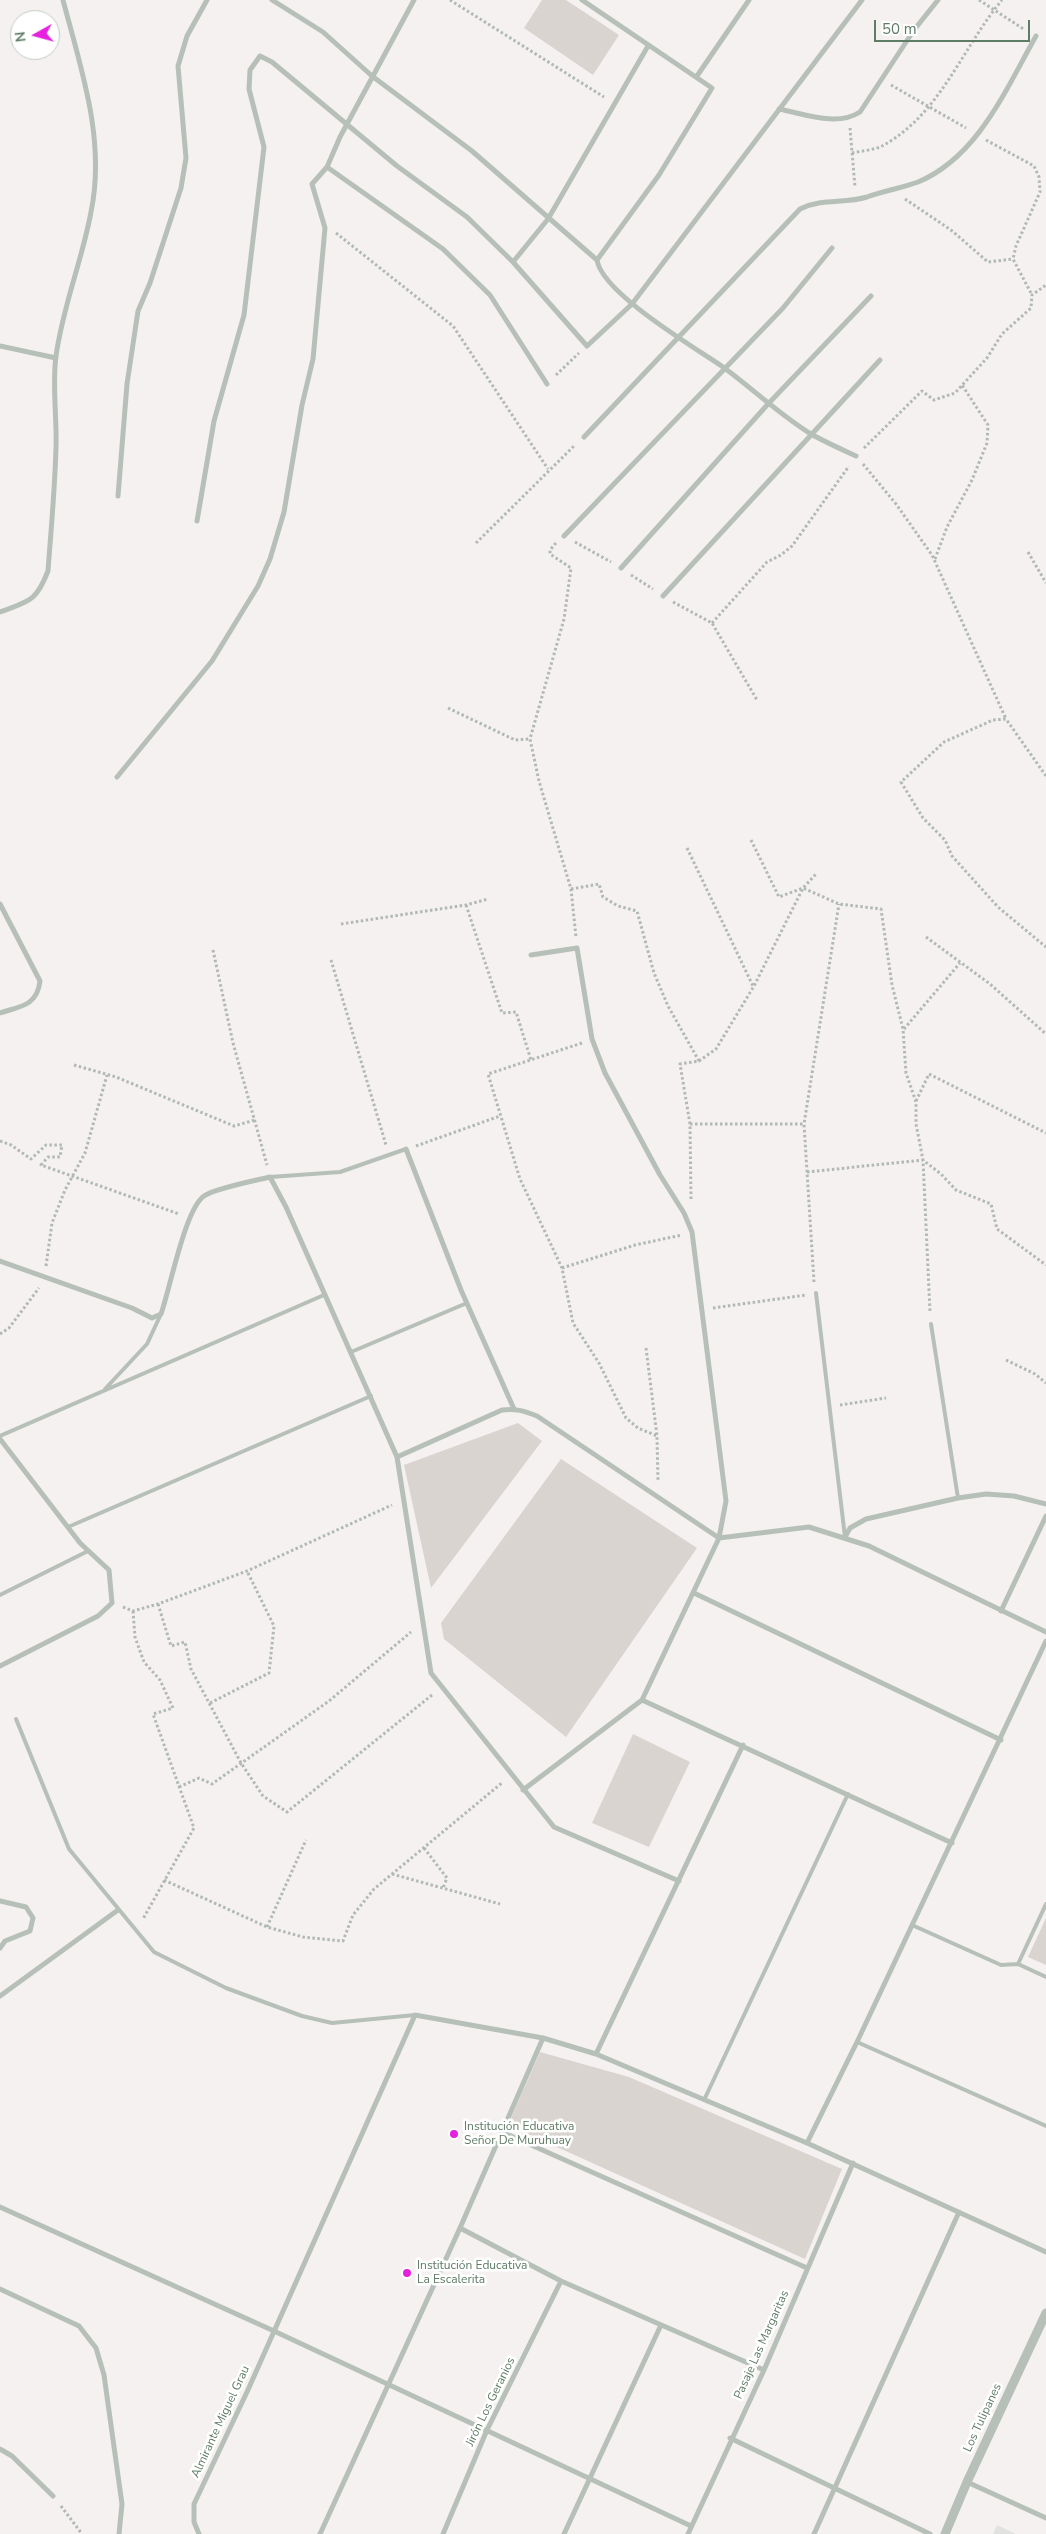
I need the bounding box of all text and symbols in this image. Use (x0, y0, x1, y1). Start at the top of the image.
north arrow (10, 10, 60, 60)
scale bar (876, 10, 1032, 42)
text: 50 m (882, 19, 917, 39)
text: N (11, 30, 31, 43)
place label: Institución Educativa Señor De Muruhuay (464, 2120, 574, 2148)
marker: Institución Educativa Señor De Muruhuay (448, 2128, 460, 2140)
place label: Institución Educativa La Escalerita (417, 2259, 527, 2287)
marker: Institución Educativa La Escalerita (401, 2267, 413, 2279)
street label: Pasaje Las Margaritas (732, 2288, 792, 2402)
street label: Jirón Los Geranios (463, 2355, 519, 2449)
street label: Almirante Miguel Grau (189, 2364, 253, 2480)
street label: Los Tulipanes (961, 2382, 1005, 2454)

